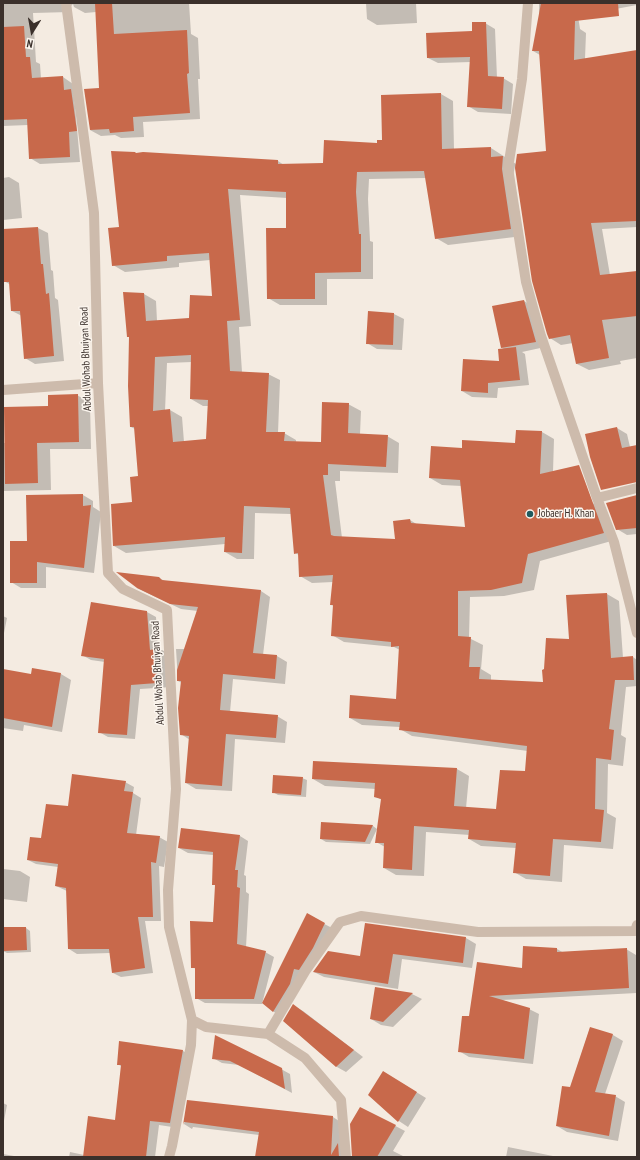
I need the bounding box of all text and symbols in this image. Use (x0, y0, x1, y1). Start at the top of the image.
north arrow (12, 12, 52, 52)
text: N (25, 36, 34, 51)
street label: Abdul Wohab Bhuiyan Road (78, 307, 94, 411)
place label: Jobaer H. Khan (538, 507, 594, 521)
marker: Jobaer H. Khan (525, 509, 535, 519)
street label: Abdul Wohab Bhuiyan Road (149, 621, 167, 725)

